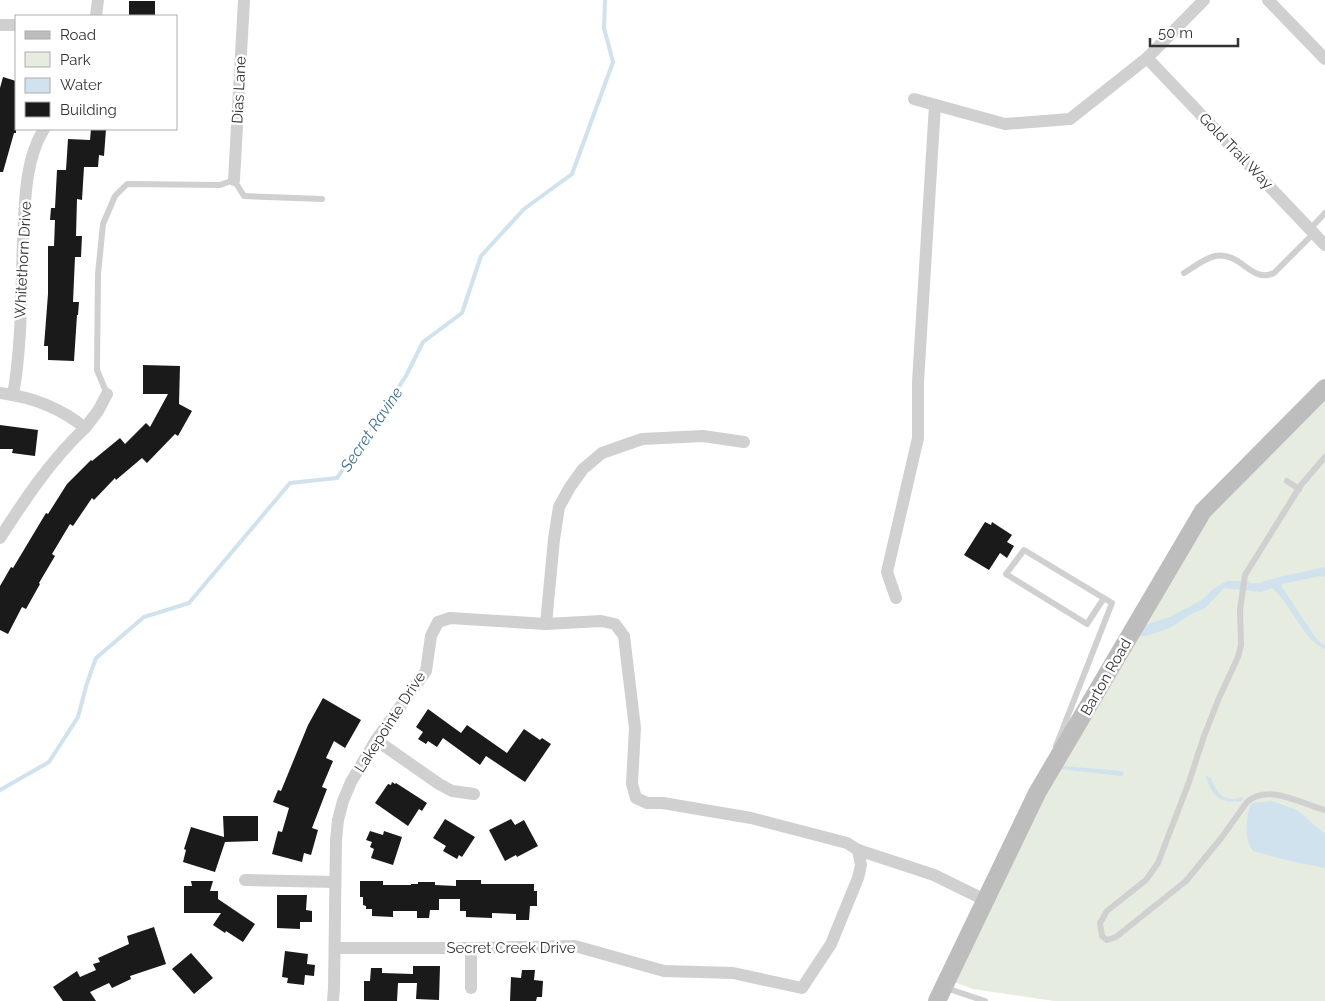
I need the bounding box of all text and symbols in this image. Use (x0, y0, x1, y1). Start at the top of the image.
legend (15, 15, 178, 130)
scale bar (1150, 15, 1238, 47)
text: 50 m (1158, 24, 1193, 42)
text: Road (60, 26, 96, 44)
text: Park (60, 51, 91, 69)
street label: Dias Lane (228, 56, 250, 124)
text: Water (60, 76, 103, 94)
text: Building (60, 101, 117, 119)
street label: Gold Trail Way (1195, 109, 1277, 193)
street label: Whitethorn Drive (11, 201, 35, 319)
water label: Secret Ravine (336, 383, 407, 476)
street label: Barton Road (1077, 635, 1135, 719)
street label: Lakepointe Drive (351, 668, 429, 776)
street label: Secret Creek Drive (446, 939, 576, 957)

